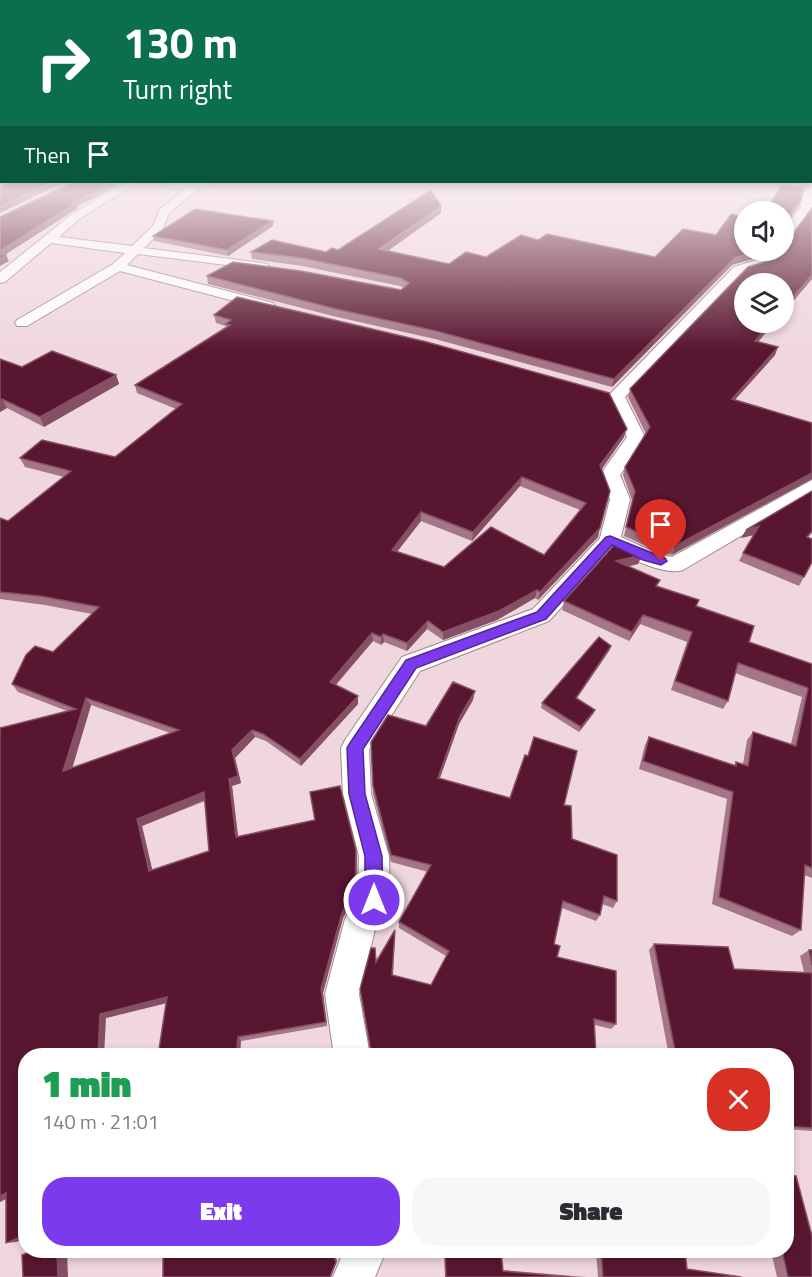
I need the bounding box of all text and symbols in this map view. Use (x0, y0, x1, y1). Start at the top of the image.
text: 130 m (123, 10, 238, 74)
icon: right (24, 24, 102, 102)
text: Turn right (123, 68, 232, 109)
text: Then (24, 138, 70, 172)
icon: arrive (82, 138, 115, 171)
map controls (734, 201, 794, 333)
button: sound (734, 201, 794, 261)
button: layers (734, 273, 794, 333)
pin (635, 499, 686, 561)
icon: arrive (644, 508, 677, 541)
position arrow (342, 868, 406, 932)
text: 1 min (42, 1056, 131, 1111)
button: close (707, 1068, 770, 1131)
text: 140 m · 21:01 (42, 1106, 159, 1137)
button: Exit (42, 1177, 400, 1246)
button: Share (412, 1177, 770, 1246)

